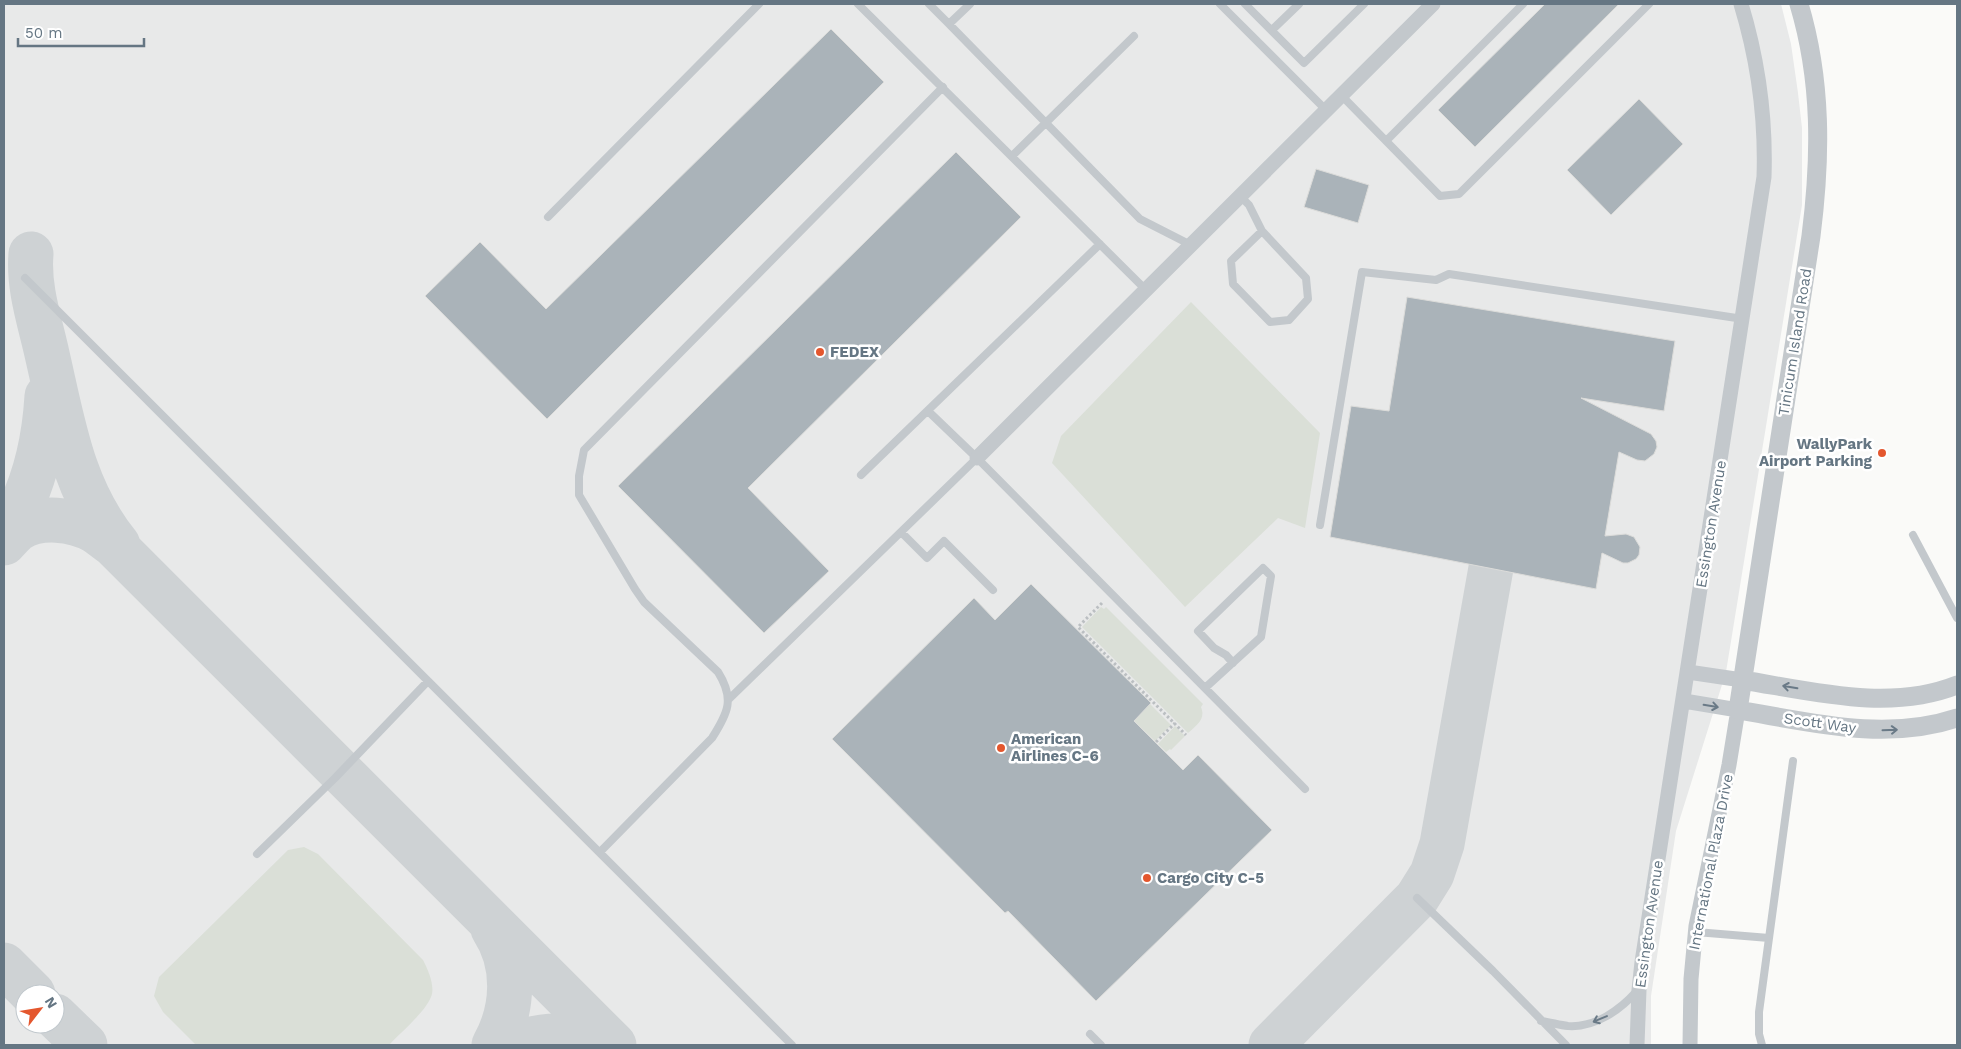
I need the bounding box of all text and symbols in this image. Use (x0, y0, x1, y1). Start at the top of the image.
scale bar (18, 15, 144, 47)
text: 50 m (25, 24, 62, 42)
street label: Tinicum Island Road (1774, 267, 1816, 417)
place label: FEDEX (830, 343, 879, 361)
marker: FEDEX (814, 346, 826, 358)
place label: WallyPark Airport Parking (1759, 435, 1873, 470)
marker: WallyPark Airport Parking (1876, 447, 1888, 459)
street label: Essington Avenue (1692, 459, 1730, 589)
one-way arrow (1782, 682, 1798, 692)
one-way arrow (1702, 701, 1718, 711)
street label: Scott Way (1783, 709, 1858, 737)
one-way arrow (1882, 725, 1898, 734)
place label: American Airlines C-6 (1011, 730, 1099, 765)
marker: American Airlines C-6 (995, 742, 1007, 754)
street label: International Plaza Drive (1685, 772, 1737, 952)
street label: Essington Avenue (1631, 859, 1667, 989)
place label: Cargo City C-5 (1157, 869, 1264, 887)
marker: Cargo City C-5 (1141, 872, 1153, 884)
north arrow (15, 984, 65, 1034)
text: N (42, 994, 61, 1011)
one-way arrow (1593, 1015, 1608, 1024)

